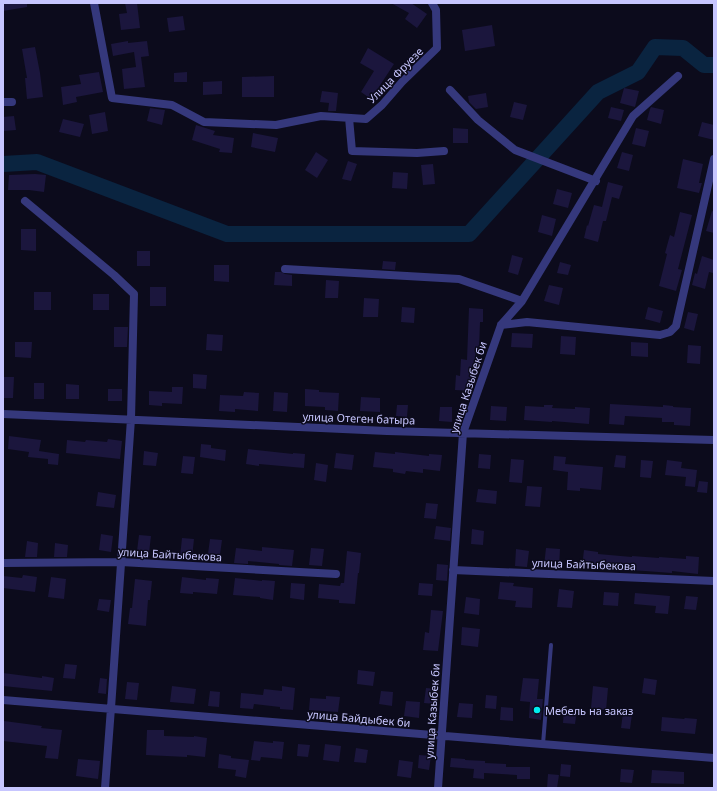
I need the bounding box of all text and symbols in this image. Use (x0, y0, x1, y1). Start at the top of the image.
street label: Улица Фруезе (364, 44, 426, 106)
street label: улица Казыбек би (446, 339, 490, 435)
street label: улица Отеген батыра (302, 409, 416, 427)
street label: улица Байтыбекова (118, 544, 222, 564)
street label: улица Байтыбекова (532, 555, 636, 573)
street label: улица Казыбек би (421, 663, 443, 759)
place label: Мебель на заказ (545, 703, 633, 718)
marker: Мебель на заказ (532, 705, 542, 715)
street label: улица Байдыбек би (307, 706, 411, 730)

